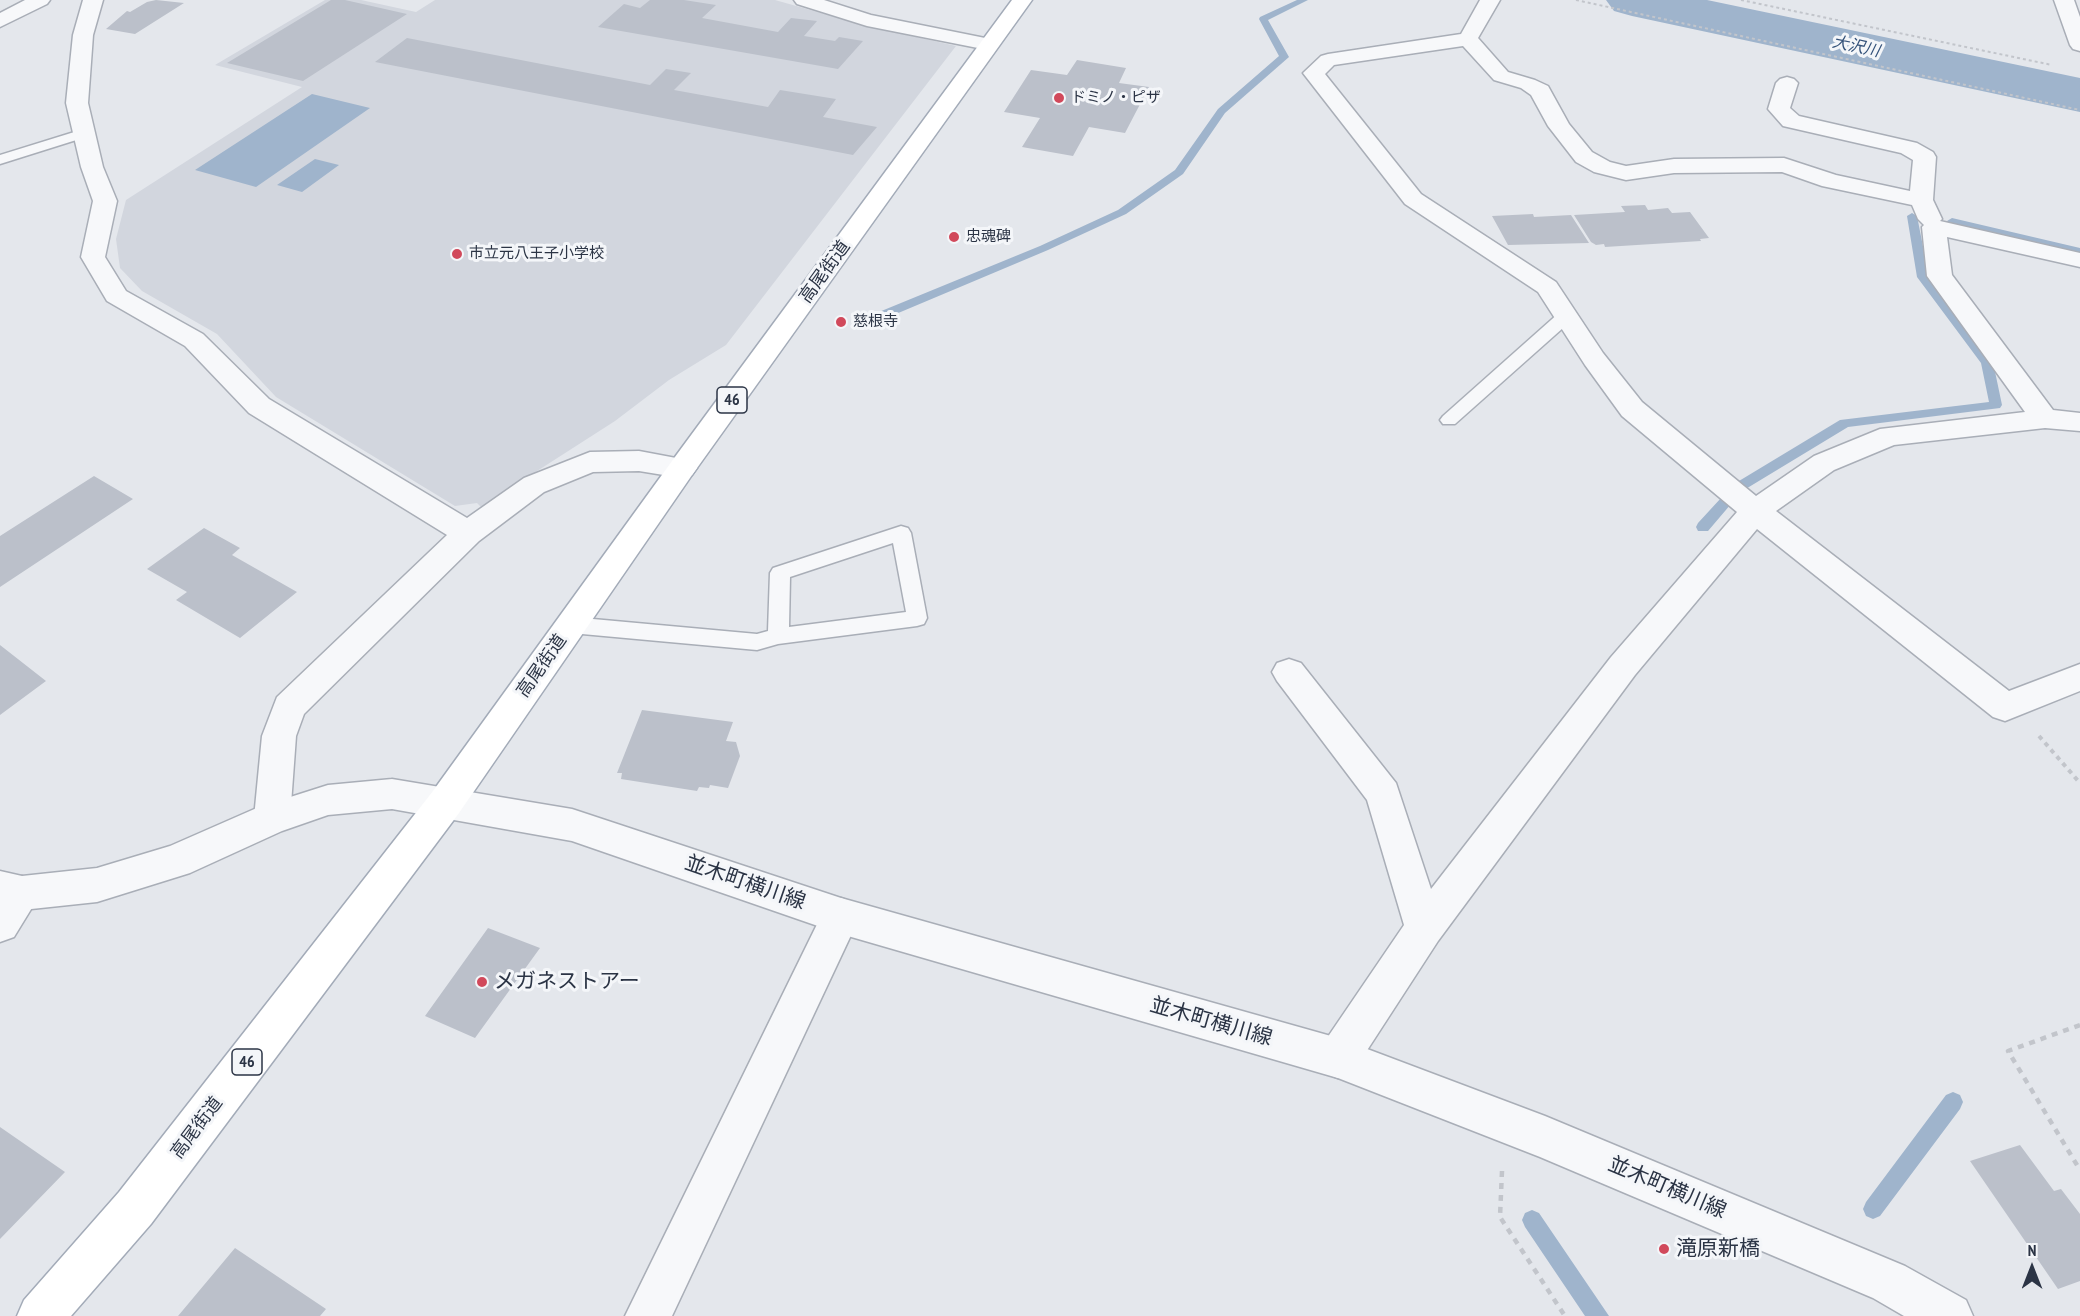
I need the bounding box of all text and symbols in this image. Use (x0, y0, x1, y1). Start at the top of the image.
water label: 大沢川 (1831, 33, 1881, 61)
place label: ドミノ・ピザ (1071, 89, 1161, 107)
marker: ドミノ・ピザ (1052, 91, 1066, 105)
place label: 忠魂碑 (966, 228, 1011, 246)
marker: 忠魂碑 (947, 230, 961, 244)
street label: 高尾街道 (795, 237, 855, 307)
place label: 市立元八王子小学校 (469, 245, 604, 263)
marker: 市立元八王子小学校 (450, 247, 464, 261)
place label: 慈根寺 (853, 313, 898, 331)
marker: 慈根寺 (834, 315, 848, 329)
road number: 46 (717, 387, 747, 413)
street label: 高尾街道 (513, 630, 571, 702)
street label: 並木町横川線 (681, 851, 809, 915)
place label: メガネストアー (494, 969, 640, 995)
marker: メガネストアー (475, 975, 489, 989)
street label: 並木町横川線 (1147, 993, 1275, 1051)
road number: 46 (232, 1049, 262, 1075)
street label: 高尾街道 (167, 1093, 227, 1163)
street label: 並木町横川線 (1604, 1152, 1730, 1224)
place label: 滝原新橋 (1676, 1236, 1760, 1262)
north arrow (2002, 1238, 2062, 1298)
text: N (2028, 1240, 2036, 1260)
marker: 滝原新橋 (1657, 1242, 1671, 1256)

